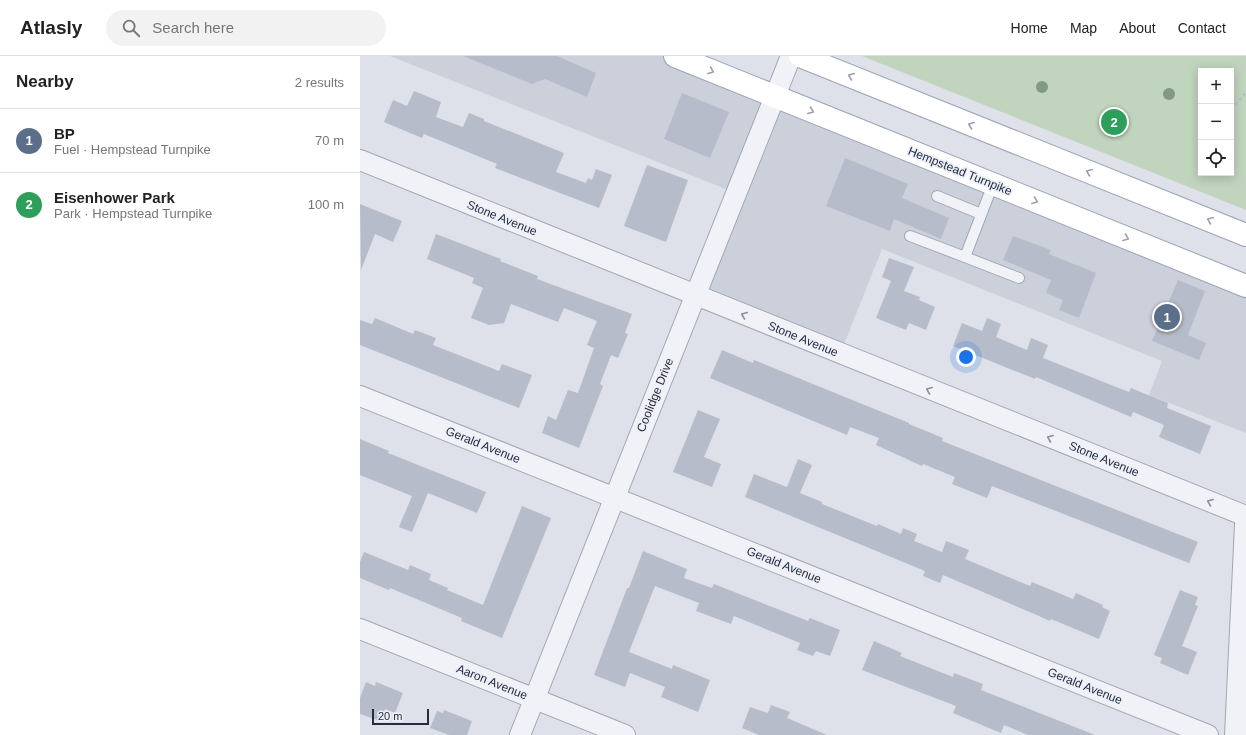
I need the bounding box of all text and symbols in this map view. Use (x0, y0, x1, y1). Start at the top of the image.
search box (106, 10, 386, 46)
text: Atlasly (20, 17, 82, 38)
icon: search (120, 17, 142, 39)
text: Search here (152, 19, 234, 36)
text: Home (1011, 20, 1048, 36)
text: Map (1070, 20, 1097, 36)
text: About (1119, 20, 1156, 36)
text: Contact (1178, 20, 1226, 36)
one-way arrow (708, 66, 715, 74)
map controls (1198, 68, 1234, 176)
button: + (1198, 68, 1234, 104)
text: Nearby (16, 72, 74, 91)
one-way arrow (847, 73, 854, 81)
text: 2 results (295, 75, 344, 90)
button: − (1198, 104, 1234, 140)
one-way arrow (807, 106, 814, 114)
pin: 2 (1101, 107, 1127, 137)
one-way arrow (968, 122, 976, 130)
text: BP (54, 125, 75, 142)
text: 1 (25, 133, 33, 148)
text: 70 m (315, 133, 344, 148)
button: locate (1198, 140, 1234, 176)
text: Fuel · Hempstead Turnpike (54, 142, 211, 157)
street label: Hempstead Turnpike (906, 144, 1014, 198)
one-way arrow (1086, 169, 1094, 177)
text: Eisenhower Park (54, 189, 175, 206)
text: 2 (25, 197, 33, 212)
text: 100 m (308, 197, 344, 212)
one-way arrow (1031, 197, 1038, 205)
street label: Stone Avenue (465, 198, 539, 239)
text: Park · Hempstead Turnpike (54, 206, 212, 221)
one-way arrow (1206, 217, 1213, 225)
one-way arrow (1122, 233, 1129, 241)
pin: 1 (1154, 302, 1180, 332)
one-way arrow (740, 312, 747, 320)
street label: Stone Avenue (766, 319, 840, 360)
your location (956, 347, 976, 367)
street label: Coolidge Drive (634, 356, 676, 434)
one-way arrow (926, 386, 933, 394)
street label: Gerald Avenue (444, 424, 523, 466)
one-way arrow (1047, 435, 1055, 443)
street label: Stone Avenue (1067, 439, 1141, 480)
one-way arrow (1206, 499, 1214, 507)
street label: Gerald Avenue (745, 544, 824, 586)
street label: Aaron Avenue (455, 661, 530, 703)
street label: Gerald Avenue (1046, 665, 1125, 707)
scale bar (372, 707, 429, 726)
text: 20 m (378, 710, 402, 722)

